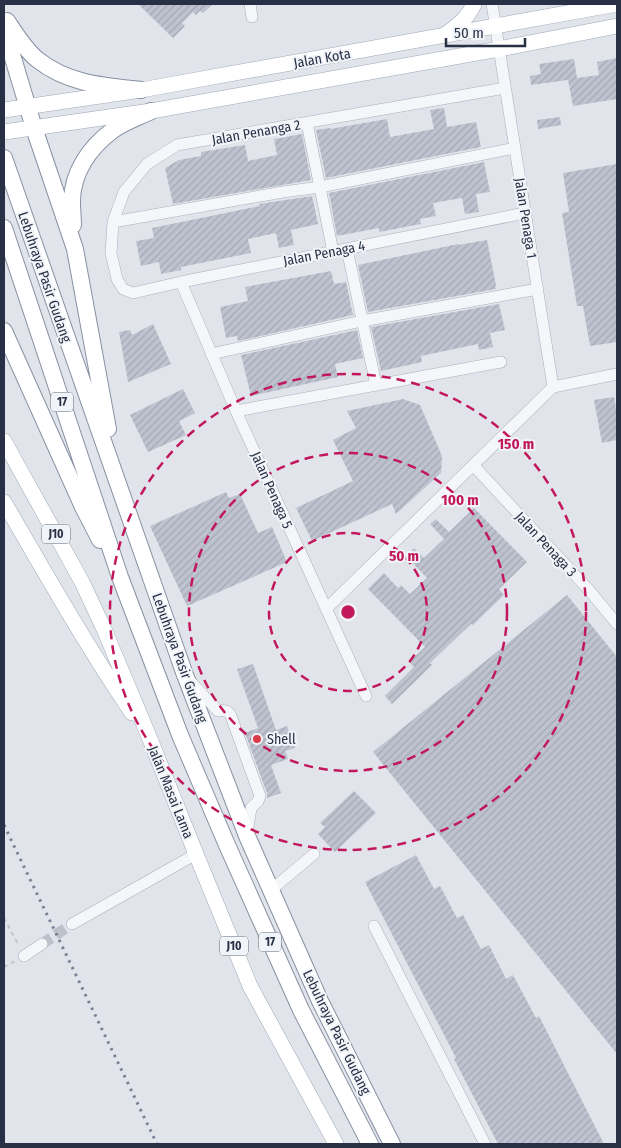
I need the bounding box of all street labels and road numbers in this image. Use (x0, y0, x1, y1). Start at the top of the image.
street label: Jalan Kota (292, 45, 352, 72)
street label: Jalan Penanga 2 (210, 116, 302, 149)
street label: Jalan Penaga 1 (511, 176, 540, 260)
street label: Lebuhraya Pasir Gudang (14, 210, 75, 345)
street label: Jalan Penaga 4 (282, 237, 367, 270)
road number: 17 (51, 392, 73, 412)
street label: Jalan Penaga 5 (247, 449, 296, 531)
street label: Jalan Penaga 3 (511, 508, 580, 580)
road number: J10 (42, 524, 70, 544)
street label: Lebuhraya Pasir Gudang (148, 591, 211, 726)
street label: Jalan Masai Lama (144, 743, 197, 841)
road number: 17 (259, 932, 281, 952)
road number: J10 (220, 936, 248, 956)
street label: Lebuhraya Pasir Gudang (299, 967, 374, 1098)

